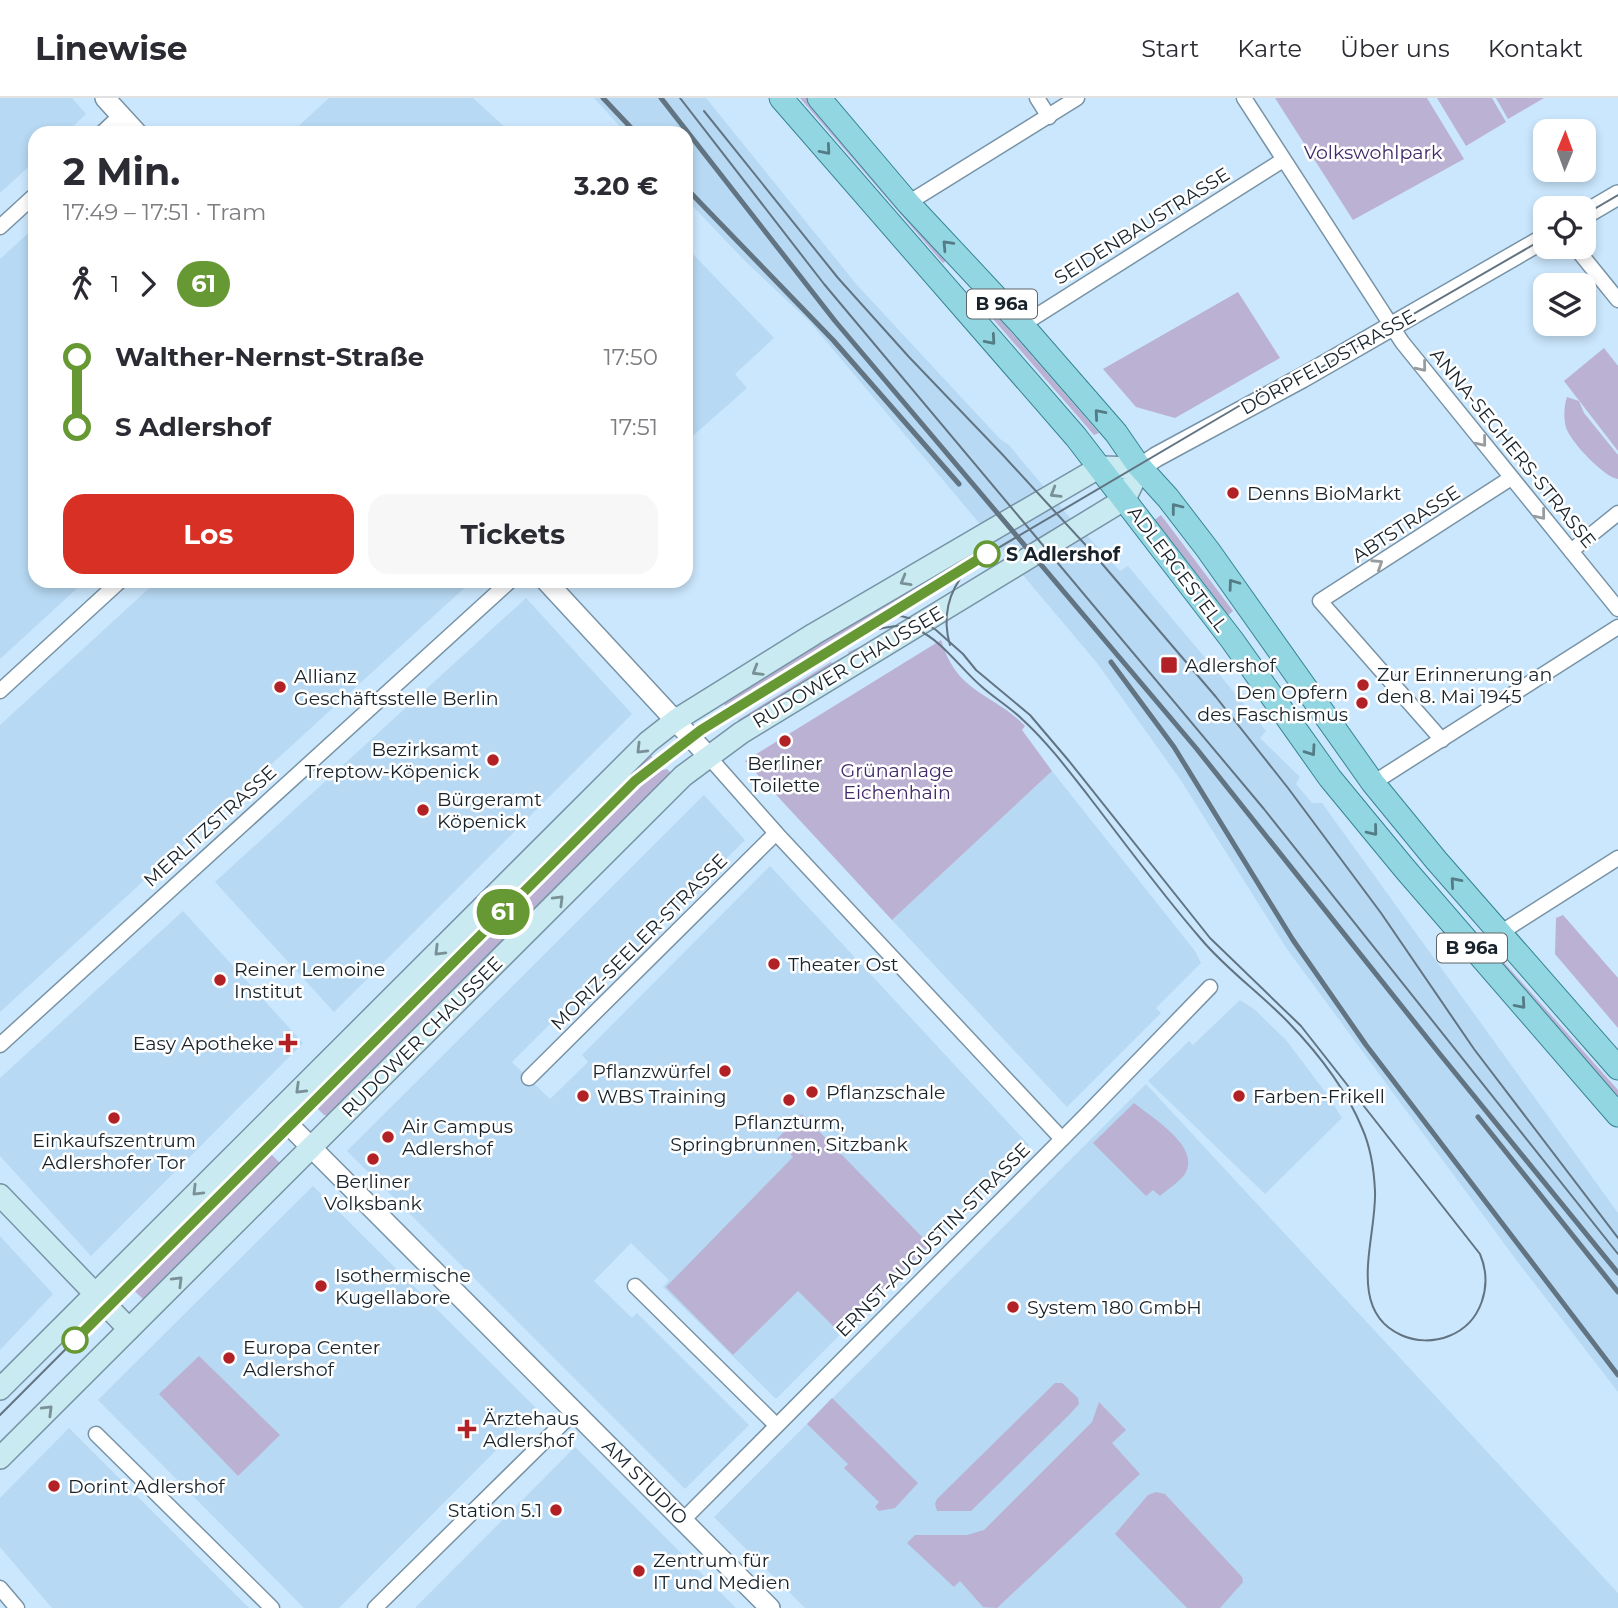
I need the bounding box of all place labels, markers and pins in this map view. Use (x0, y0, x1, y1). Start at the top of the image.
place label: Denns BioMarkt (1247, 482, 1402, 505)
marker: Denns BioMarkt (1225, 485, 1241, 501)
marker: S Adlershof (974, 541, 1000, 567)
place label: S Adlershof (1006, 543, 1121, 566)
place label: Adlershof (1185, 654, 1278, 677)
marker: Adlershof (1159, 655, 1179, 675)
place label: Zur Erinnerung an den 8. Mai 1945 (1377, 663, 1552, 708)
place label: Allianz Geschäftsstelle Berlin (294, 665, 499, 710)
marker: Zur Erinnerung an den 8. Mai 1945 (1355, 677, 1371, 693)
marker: Allianz Geschäftsstelle Berlin (272, 679, 288, 695)
place label: Den Opfern des Faschismus (1197, 681, 1348, 726)
marker: Den Opfern des Faschismus (1354, 695, 1370, 711)
marker: Berliner Toilette (777, 733, 793, 749)
place label: Bezirksamt Treptow-Köpenick (305, 738, 480, 783)
marker: Bezirksamt Treptow-Köpenick (485, 752, 501, 768)
place label: Berliner Toilette (747, 752, 823, 797)
place label: Bürgeramt Köpenick (437, 788, 542, 833)
marker: Bürgeramt Köpenick (415, 802, 431, 818)
place label: Theater Ost (788, 953, 899, 976)
marker: Theater Ost (766, 956, 782, 972)
place label: Reiner Lemoine Institut (234, 958, 385, 1003)
marker: Reiner Lemoine Institut (212, 972, 228, 988)
place label: Easy Apotheke (133, 1032, 274, 1055)
marker: Easy Apotheke (280, 1035, 296, 1051)
place label: Pflanzwürfel (592, 1060, 711, 1083)
marker: Pflanzwürfel (717, 1063, 733, 1079)
place label: Pflanzschale (826, 1081, 946, 1104)
marker: Pflanzschale (804, 1084, 820, 1100)
place label: WBS Training (597, 1085, 726, 1108)
place label: Farben-Frikell (1253, 1085, 1385, 1108)
marker: WBS Training (575, 1088, 591, 1104)
marker: Farben-Frikell (1231, 1088, 1247, 1104)
marker: Pflanzturm, Springbrunnen, Sitzbank (781, 1092, 797, 1108)
marker: Einkaufszentrum Adlershofer Tor (106, 1110, 122, 1126)
place label: Pflanzturm, Springbrunnen, Sitzbank (670, 1111, 908, 1156)
place label: Air Campus Adlershof (402, 1115, 513, 1160)
place label: Einkaufszentrum Adlershofer Tor (32, 1129, 196, 1174)
marker: Air Campus Adlershof (380, 1129, 396, 1145)
marker: Berliner Volksbank (365, 1151, 381, 1167)
place label: Berliner Volksbank (324, 1170, 423, 1215)
place label: Isothermische Kugellabore (335, 1264, 471, 1309)
marker: Isothermische Kugellabore (313, 1278, 329, 1294)
place label: System 180 GmbH (1027, 1296, 1202, 1319)
marker: System 180 GmbH (1005, 1299, 1021, 1315)
unlabelled marker (62, 1327, 88, 1353)
place label: Europa Center Adlershof (243, 1336, 380, 1381)
marker: Europa Center Adlershof (221, 1350, 237, 1366)
place label: Ärztehaus Adlershof (483, 1407, 579, 1452)
marker: Ärztehaus Adlershof (457, 1419, 477, 1439)
place label: Dorint Adlershof (68, 1475, 226, 1498)
marker: Dorint Adlershof (46, 1478, 62, 1494)
place label: Station 5.1 (448, 1499, 542, 1522)
marker: Station 5.1 (548, 1502, 564, 1518)
place label: Zentrum für IT und Medien (653, 1549, 790, 1594)
marker: Zentrum für IT und Medien (631, 1563, 647, 1579)

